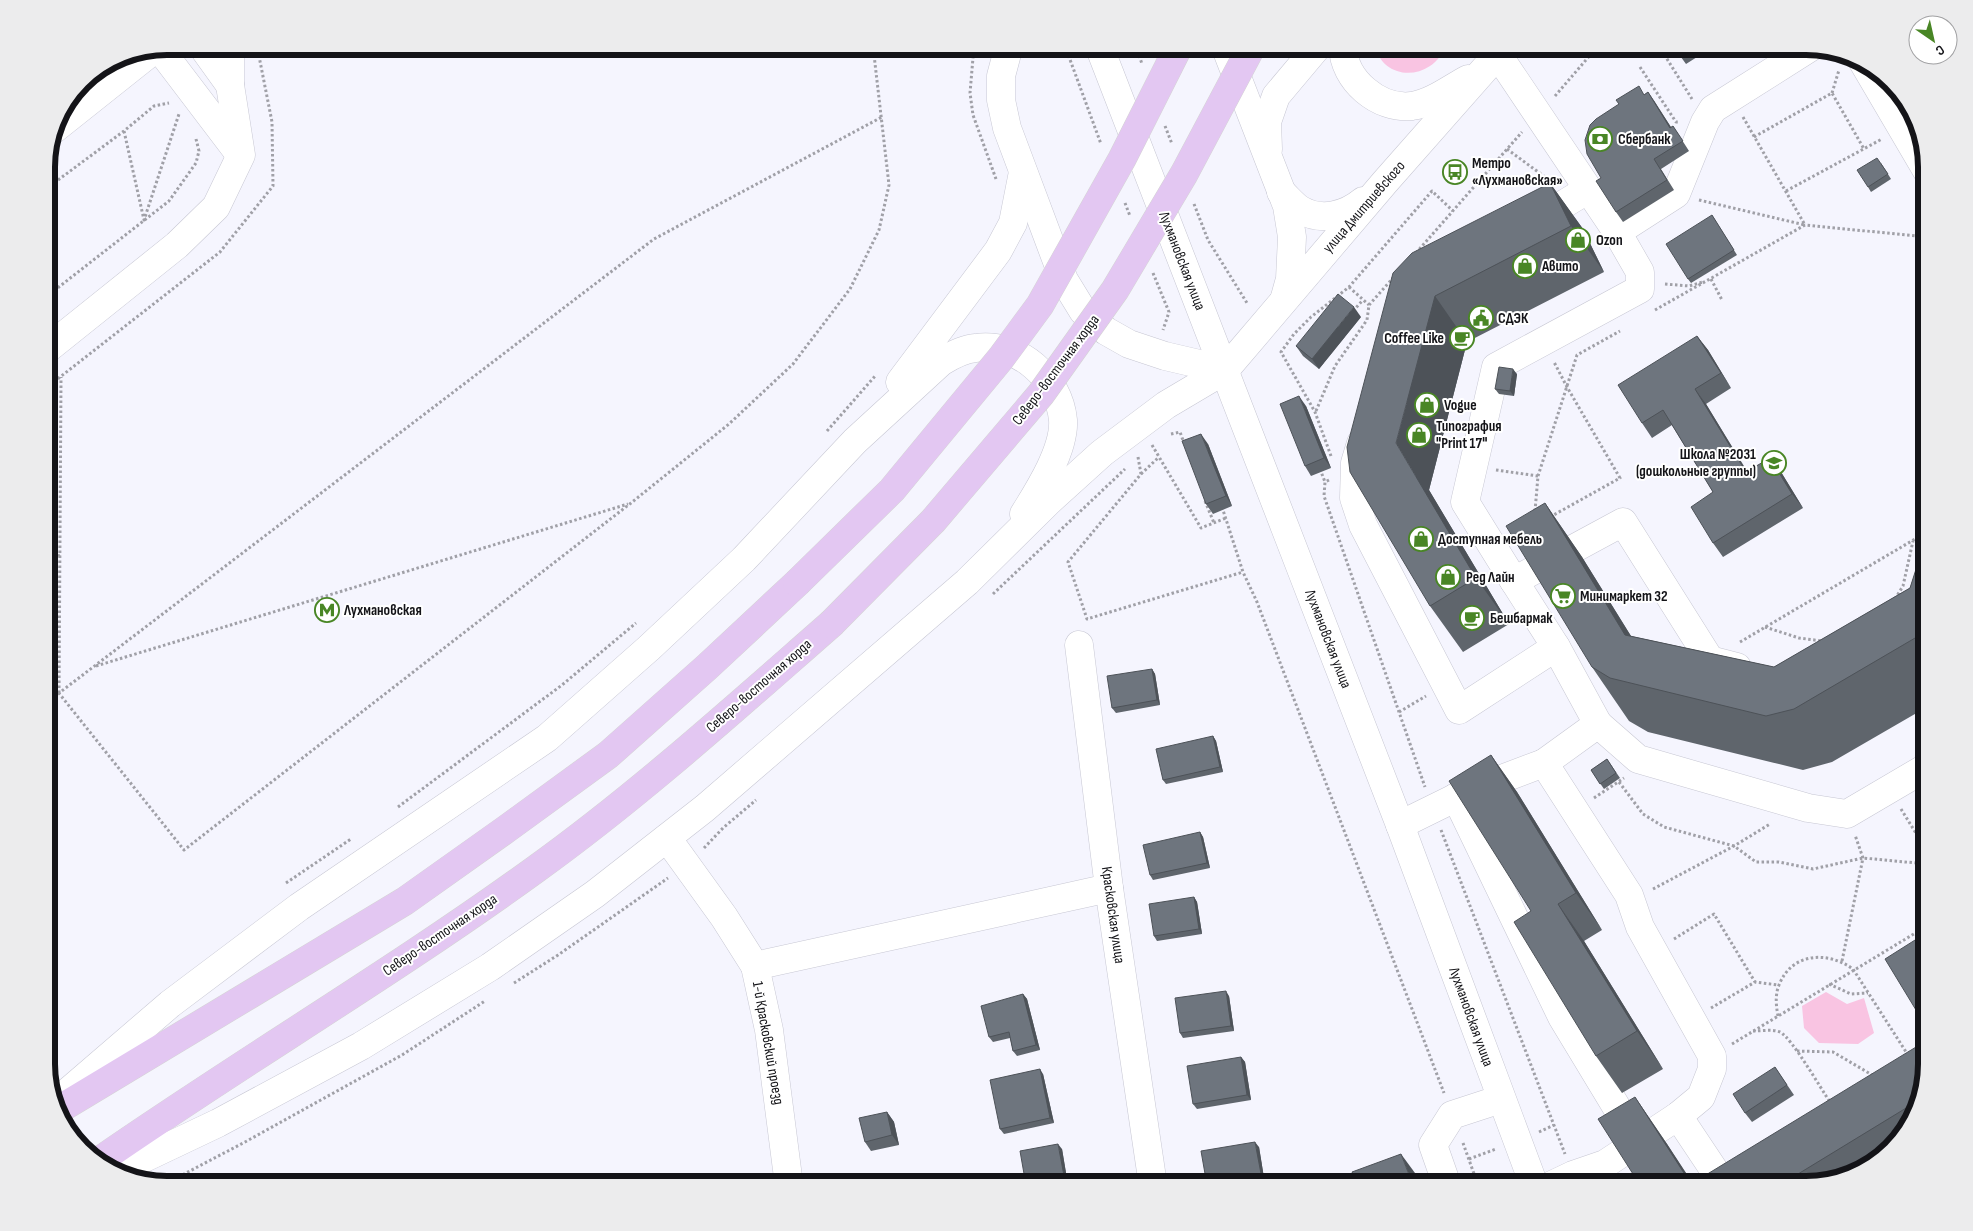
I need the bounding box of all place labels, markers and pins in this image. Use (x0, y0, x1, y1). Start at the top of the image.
bank icon: Сбербанк (1587, 126, 1613, 152)
place label: Сбербанк (1618, 130, 1671, 149)
place label: Метро «Лухмановская» (1472, 154, 1563, 190)
bus stop icon: Метро «Лухмановская» (1442, 159, 1468, 185)
shop icon: Ozon (1565, 227, 1591, 253)
place label: Ozon (1596, 231, 1623, 250)
shop icon: Авито (1512, 253, 1538, 279)
place label: Авито (1541, 257, 1579, 276)
public building icon: СДЭК (1468, 305, 1494, 331)
place label: СДЭК (1498, 309, 1529, 328)
cafe icon: Coffee Like (1449, 325, 1475, 351)
place label: Coffee Like (1384, 329, 1444, 348)
shop icon: Vogue (1414, 392, 1440, 418)
place label: Vogue (1444, 396, 1477, 415)
place label: Типография "Print 17" (1436, 417, 1502, 453)
shop icon: Типография "Print 17" (1406, 422, 1432, 448)
place label: Школа №2031 (дошкольные группы) (1636, 445, 1756, 481)
school or university icon: Школа №2031 (дошкольные группы) (1761, 450, 1787, 476)
shop icon: Доступная мебель (1408, 526, 1434, 552)
place label: Доступная мебель (1438, 530, 1542, 549)
shop icon: Ред Лайн (1435, 564, 1461, 590)
place label: Ред Лайн (1466, 568, 1515, 587)
supermarket icon: Минимаркет 32 (1550, 583, 1576, 609)
place label: Минимаркет 32 (1580, 587, 1668, 606)
metro station icon: Лухмановская (314, 597, 340, 623)
place label: Лухмановская (343, 601, 422, 620)
cafe icon: Бешбармак (1459, 605, 1485, 631)
place label: Бешбармак (1490, 609, 1553, 628)

